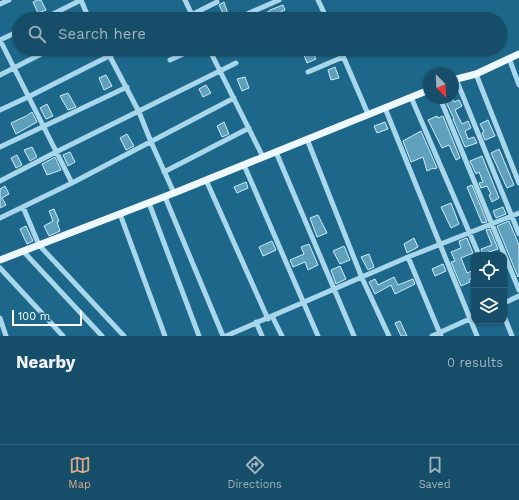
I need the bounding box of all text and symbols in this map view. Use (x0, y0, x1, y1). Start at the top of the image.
search box (12, 12, 507, 56)
icon: search (26, 23, 48, 45)
text: Search here (58, 25, 146, 43)
north arrow (423, 68, 459, 104)
map controls (471, 252, 507, 324)
button: locate (471, 252, 507, 288)
button: layers (471, 288, 507, 324)
scale bar (12, 308, 82, 327)
text: 100 m (18, 310, 50, 323)
text: Nearby (16, 352, 75, 372)
text: 0 results (447, 355, 503, 370)
tab: Map (68, 454, 91, 491)
tab: Directions (228, 454, 282, 491)
tab: Saved (419, 454, 451, 491)

